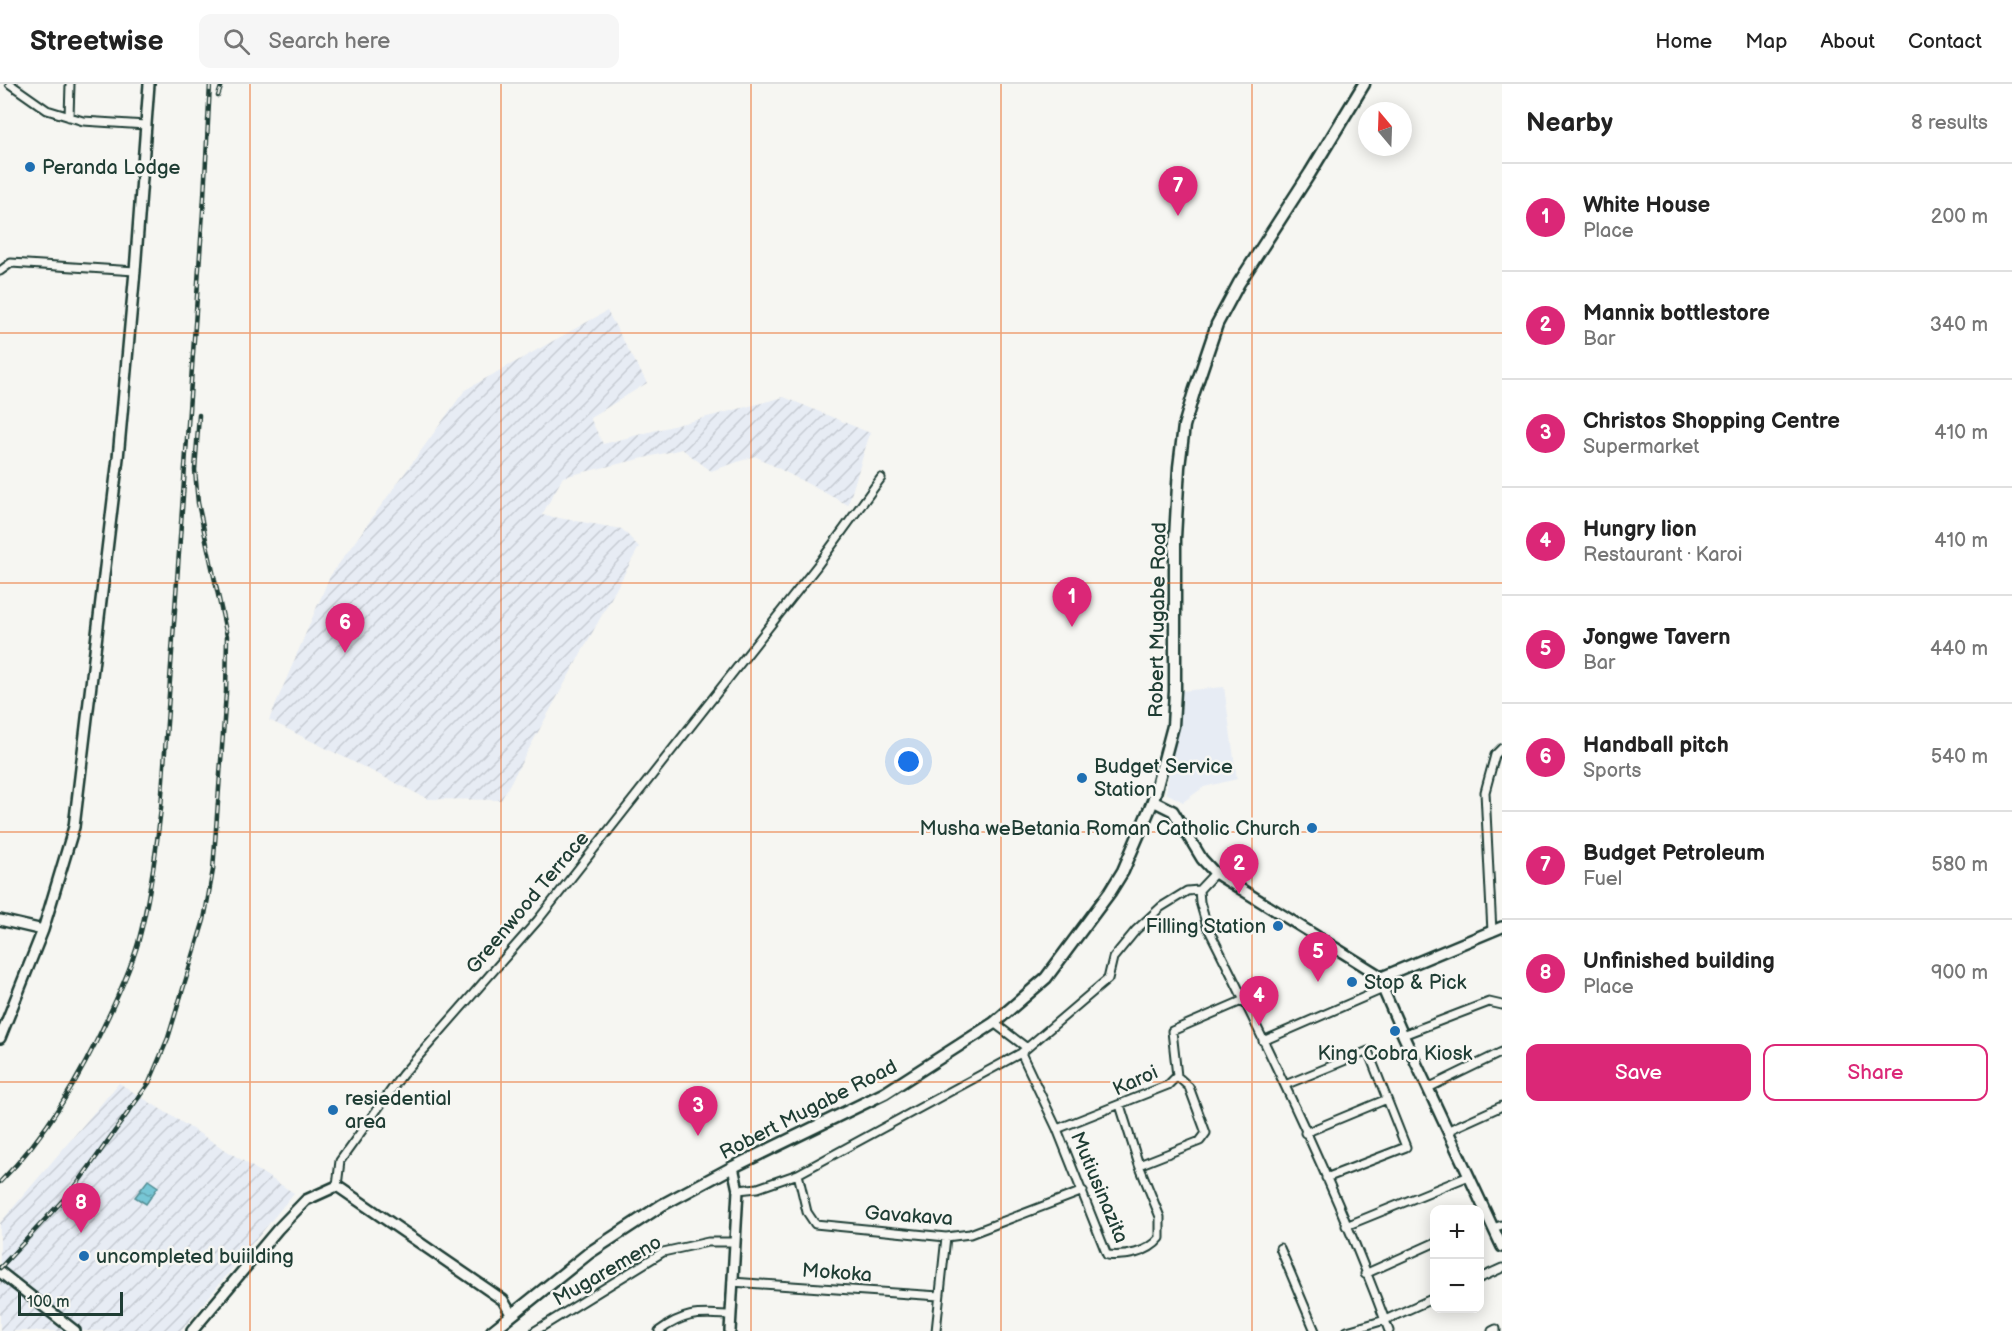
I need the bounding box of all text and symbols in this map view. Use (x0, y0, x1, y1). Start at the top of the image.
search box (199, 14, 619, 68)
text: Streetwise (30, 25, 163, 58)
icon: search (220, 25, 253, 58)
text: Search here (268, 28, 390, 55)
text: Home (1655, 29, 1712, 54)
text: Map (1745, 29, 1787, 54)
text: About (1820, 29, 1875, 54)
text: Contact (1908, 29, 1982, 54)
north arrow (1358, 102, 1412, 156)
text: Nearby (1526, 108, 1613, 139)
text: 8 results (1911, 111, 1988, 135)
place label: Peranda Lodge (42, 156, 181, 180)
marker: Peranda Lodge (23, 160, 37, 174)
pin: 7 (1158, 166, 1198, 216)
text: White House (1583, 192, 1710, 219)
text: 1 (1541, 205, 1550, 229)
text: 200 m (1931, 205, 1988, 229)
text: Place (1583, 219, 1634, 243)
text: Mannix bottlestore (1583, 300, 1770, 327)
text: 2 (1540, 313, 1551, 337)
text: 340 m (1930, 313, 1988, 337)
text: Bar (1583, 327, 1615, 351)
text: Christos Shopping Centre (1583, 408, 1840, 435)
text: 3 (1540, 421, 1551, 445)
text: 410 m (1934, 421, 1988, 445)
text: Supermarket (1583, 435, 1699, 459)
text: Hungry lion (1583, 516, 1697, 543)
street label: Robert Mugabe Road (1144, 522, 1172, 718)
text: 4 (1540, 529, 1551, 553)
text: 410 m (1934, 529, 1988, 553)
text: Restaurant · Karoi (1583, 543, 1742, 567)
pin: 1 (1052, 578, 1092, 627)
pin: 6 (326, 604, 364, 653)
text: Jongwe Tavern (1583, 624, 1731, 651)
text: 5 (1540, 637, 1551, 661)
text: 440 m (1930, 637, 1988, 661)
text: Bar (1583, 651, 1615, 675)
text: Handball pitch (1583, 732, 1729, 759)
text: 6 (1539, 745, 1552, 769)
text: 540 m (1931, 745, 1988, 769)
your location (894, 747, 923, 776)
place label: Budget Service Station (1094, 755, 1233, 802)
text: Sports (1583, 759, 1641, 783)
marker: Budget Service Station (1075, 771, 1089, 785)
place label: Musha weBetania Roman Catholic Church (919, 817, 1300, 841)
marker: Musha weBetania Roman Catholic Church (1305, 821, 1319, 835)
street label: Greenwood Terrace (461, 826, 594, 979)
text: Budget Petroleum (1583, 840, 1765, 867)
pin: 2 (1220, 844, 1258, 894)
text: 7 (1540, 853, 1551, 877)
text: 580 m (1931, 853, 1988, 877)
text: Fuel (1583, 867, 1622, 891)
place label: Filling Station (1146, 915, 1266, 939)
marker: Filling Station (1271, 919, 1285, 933)
pin: 5 (1298, 932, 1338, 982)
text: Unfinished building (1583, 948, 1775, 975)
text: 8 (1539, 961, 1552, 985)
text: 900 m (1931, 961, 1988, 985)
place label: Stop & Pick (1364, 971, 1467, 995)
marker: Stop & Pick (1345, 975, 1359, 989)
text: Place (1583, 975, 1634, 999)
pin: 4 (1240, 976, 1278, 1026)
marker: King Cobra Kiosk (1388, 1024, 1402, 1038)
place label: King Cobra Kiosk (1318, 1042, 1473, 1066)
button: Save (1526, 1044, 1751, 1101)
button: Share (1763, 1044, 1988, 1101)
street label: Robert Mugabe Road (716, 1055, 901, 1165)
street label: Karoi (1109, 1060, 1162, 1101)
pin: 3 (678, 1086, 718, 1136)
place label: resiedential area (345, 1087, 451, 1134)
marker: resiedential area (326, 1103, 340, 1117)
street label: Mutiusinazita (1065, 1128, 1133, 1247)
pin: 8 (62, 1184, 100, 1233)
street label: Gavakava (864, 1201, 954, 1231)
map controls (1430, 1205, 1484, 1313)
button: + (1430, 1205, 1484, 1259)
street label: Mugaremeno (549, 1230, 666, 1312)
place label: uncompleted buiilding (96, 1245, 294, 1269)
marker: uncompleted buiilding (77, 1249, 91, 1263)
street label: Mokoka (801, 1259, 873, 1287)
button: − (1430, 1259, 1484, 1313)
scale bar (18, 1289, 123, 1316)
text: 100 m (27, 1293, 70, 1312)

